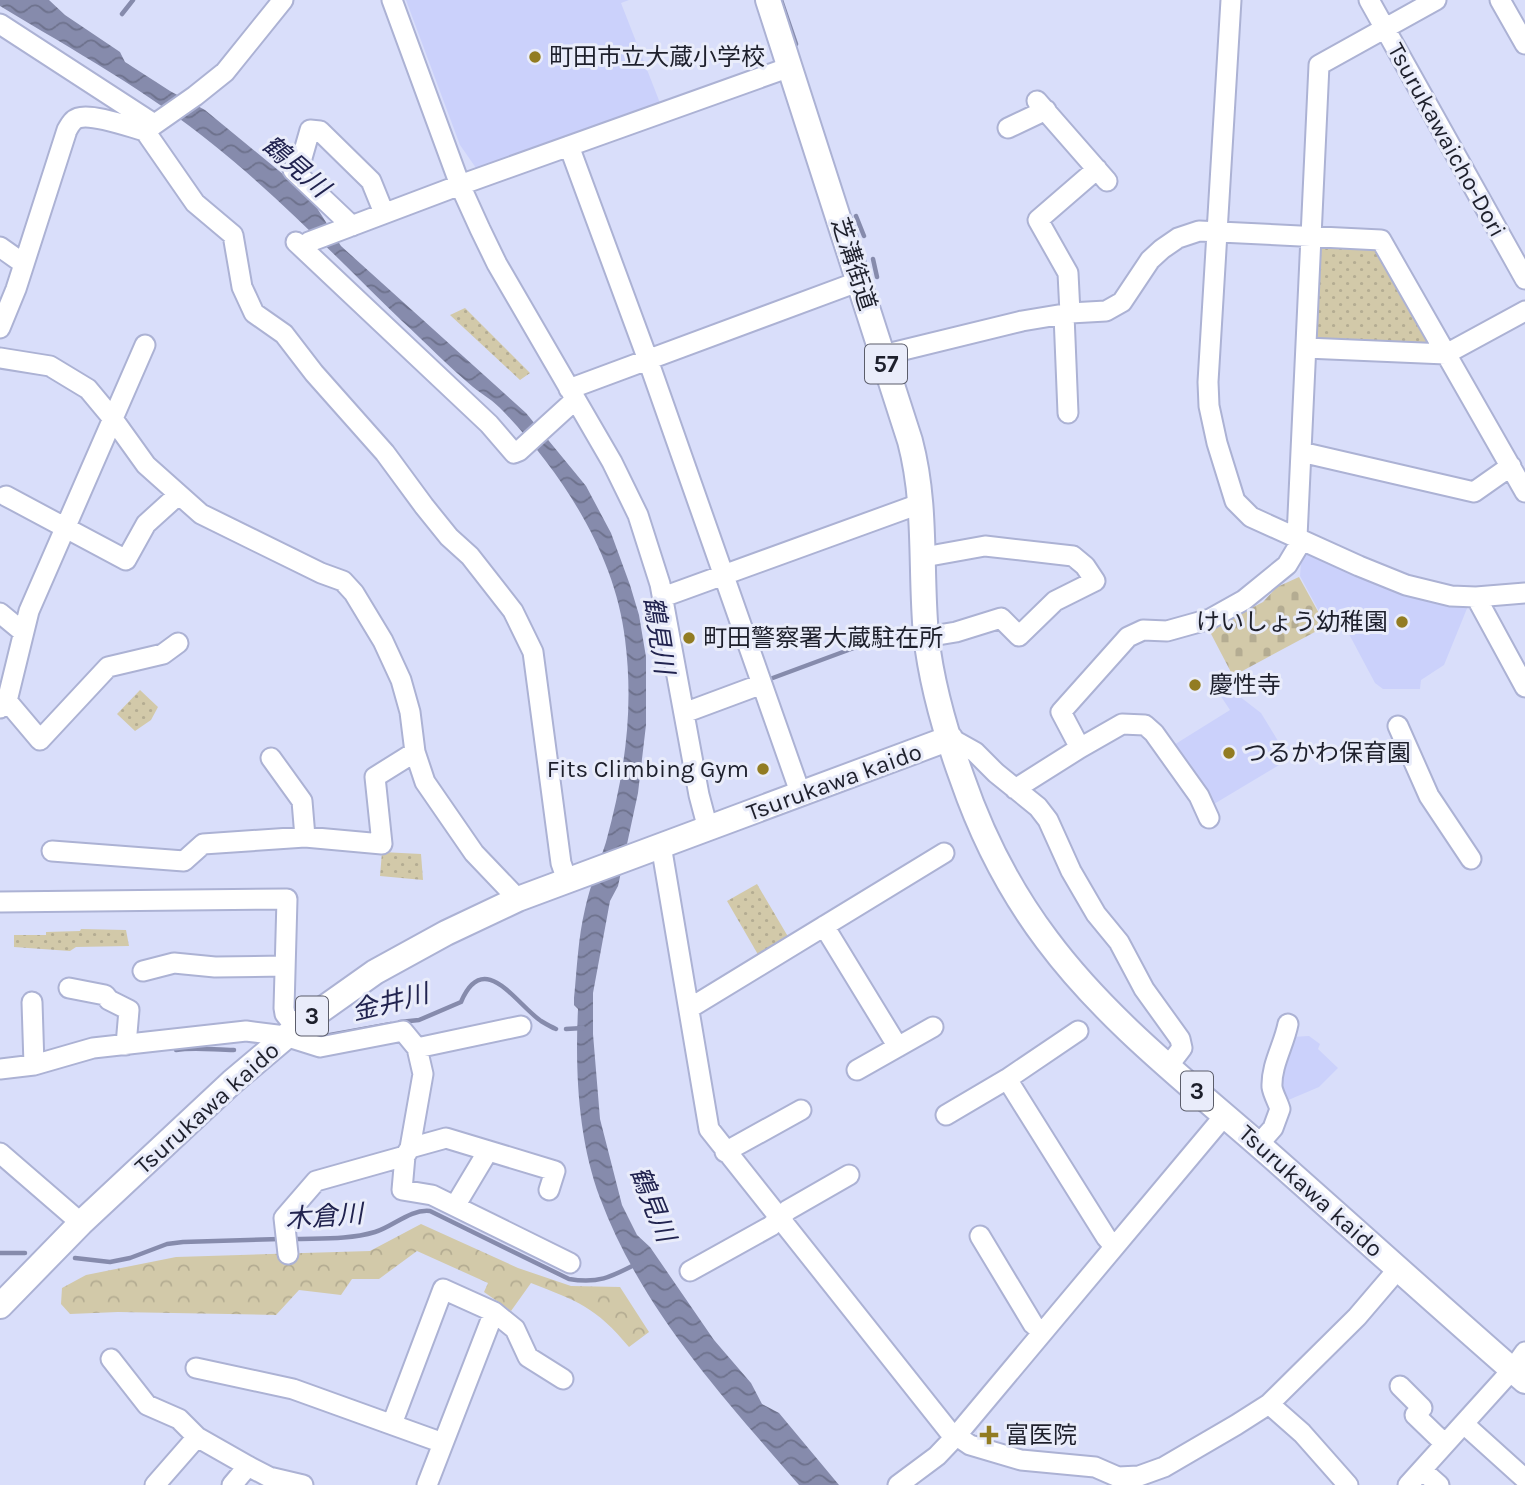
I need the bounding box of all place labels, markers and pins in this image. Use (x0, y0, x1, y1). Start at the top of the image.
place label: 町田市立大蔵小学校 (549, 43, 765, 71)
marker: 町田市立大蔵小学校 (527, 49, 543, 65)
place label: けいしょう幼稚園 (1196, 608, 1388, 636)
marker: けいしょう幼稚園 (1394, 614, 1410, 630)
place label: 町田警察署大蔵駐在所 (703, 624, 943, 652)
marker: 町田警察署大蔵駐在所 (681, 630, 697, 646)
place label: 慶性寺 (1209, 671, 1281, 699)
marker: 慶性寺 (1187, 677, 1203, 693)
place label: つるかわ保育園 (1243, 739, 1411, 767)
marker: つるかわ保育園 (1221, 745, 1237, 761)
place label: Fits Climbing Gym (547, 755, 749, 783)
marker: Fits Climbing Gym (755, 761, 771, 777)
place label: 富医院 (1005, 1421, 1077, 1449)
marker: 富医院 (979, 1425, 999, 1445)

